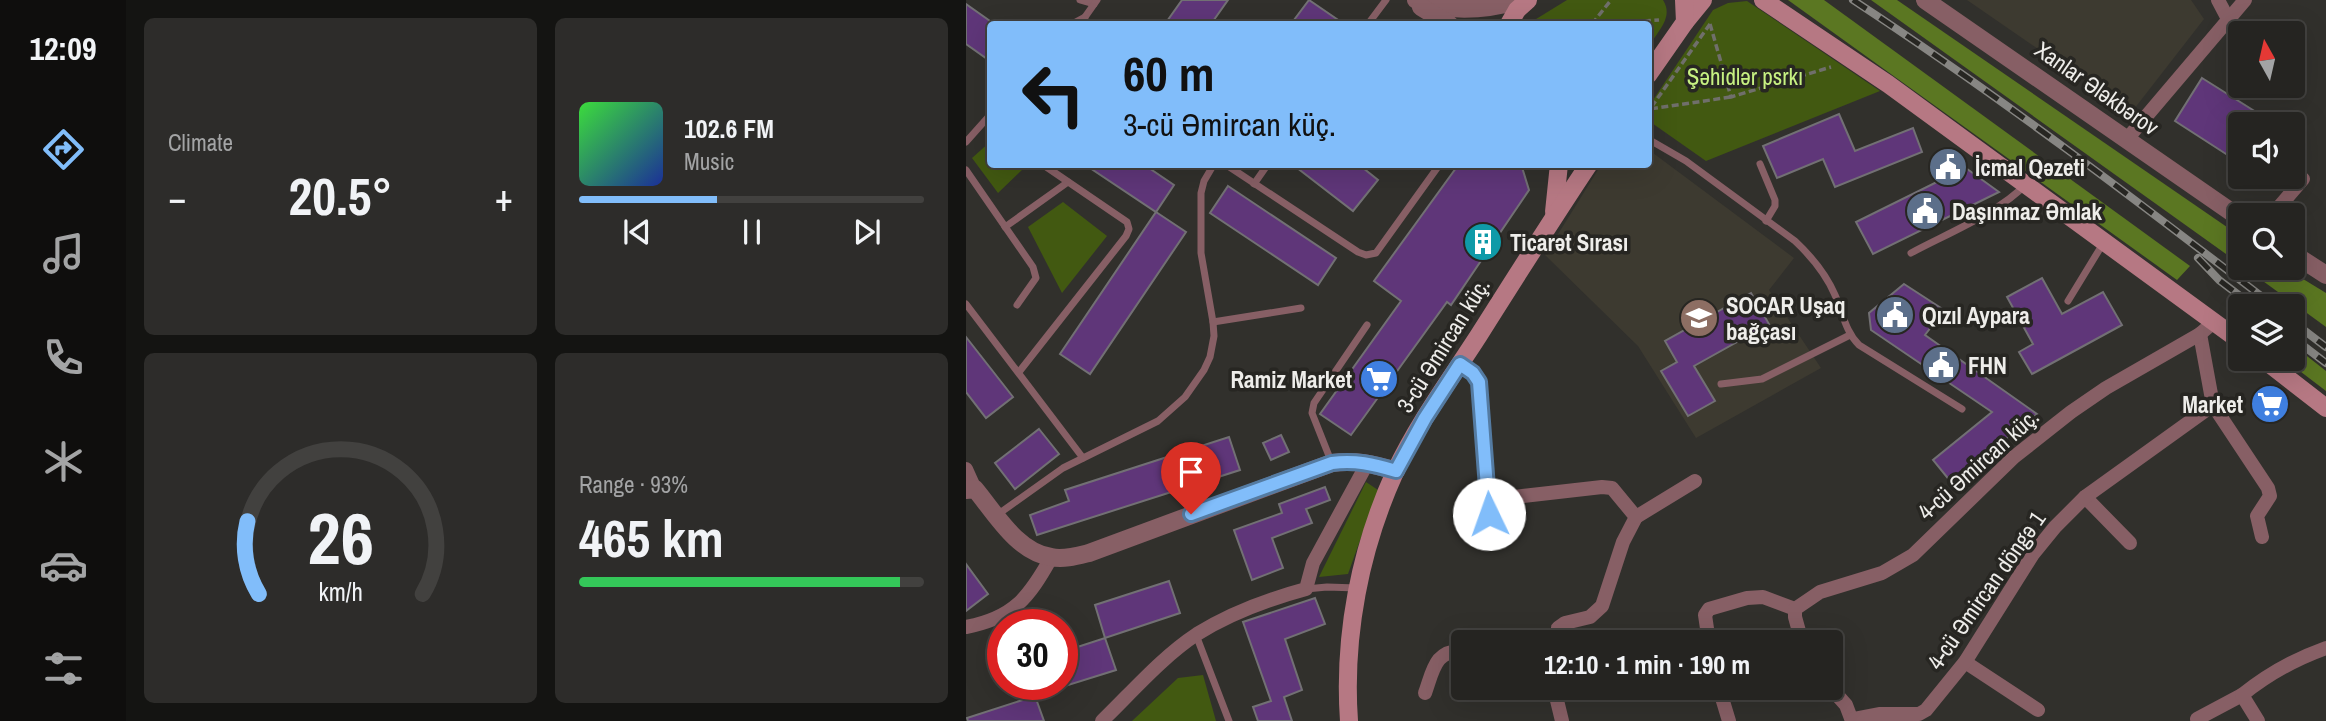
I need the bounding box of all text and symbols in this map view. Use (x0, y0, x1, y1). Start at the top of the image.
north arrow (2228, 21, 2305, 98)
map controls (2228, 21, 2305, 371)
text: 12:09 (29, 27, 97, 70)
street label: Xanlar Ələkbərov (2029, 34, 2166, 142)
text: 60 m (1123, 40, 1215, 106)
icon: left (1008, 49, 1099, 140)
park label: Şəhidlər psrkı (1687, 61, 1803, 92)
text: 3-cü Əmircan küç. (1123, 103, 1336, 146)
text: 102.6 FM (684, 111, 774, 146)
button: sound (2228, 112, 2305, 189)
icon: directions (39, 125, 88, 174)
text: Climate (168, 127, 233, 158)
text: Music (684, 146, 734, 177)
public building icon: İcmal Qəzeti (1927, 146, 1969, 188)
place label: İcmal Qəzeti (1975, 152, 2085, 183)
text: 20.5° (289, 161, 392, 231)
text: − (168, 172, 186, 223)
text: + (495, 172, 513, 223)
public building icon: Daşınmaz Əmlak (1904, 190, 1946, 232)
place label: Daşınmaz Əmlak (1952, 196, 2103, 227)
button: search (2228, 203, 2305, 280)
icon: previous (618, 213, 656, 251)
icon: pause (733, 213, 771, 251)
icon: next (848, 213, 886, 251)
building icon: Ticarət Sırası (1462, 221, 1504, 263)
place label: Ticarət Sırası (1510, 227, 1628, 258)
icon: music (39, 229, 88, 278)
street label: 3-cü Əmircan küç. (1389, 272, 1497, 418)
place label: SOCAR Uşaq bağçası (1726, 290, 1845, 347)
public building icon: Qızıl Aypara (1874, 294, 1916, 336)
button: layers (2228, 294, 2305, 371)
school or university icon: SOCAR Uşaq bağçası (1678, 297, 1720, 339)
place label: Qızıl Aypara (1922, 300, 2030, 331)
icon: phone (39, 333, 88, 382)
public building icon: FHN (1920, 344, 1962, 386)
place label: FHN (1968, 350, 2007, 381)
supermarket icon: Ramiz Market (1358, 358, 1400, 400)
place label: Ramiz Market (1230, 364, 1352, 395)
supermarket icon: Market (2249, 383, 2291, 425)
place label: Market (2182, 389, 2243, 420)
street label: 4-cü Əmircan küç. (1911, 401, 2045, 527)
icon: climate (39, 437, 88, 486)
pin (1161, 442, 1221, 514)
icon: arrive (1172, 453, 1210, 491)
text: Range · 93% (579, 469, 688, 500)
position arrow (1452, 477, 1526, 551)
text: 26 (307, 489, 374, 587)
text: 465 km (579, 503, 724, 573)
street label: 4-cü Əmircan döngə 1 (1920, 504, 2053, 675)
icon: car (39, 541, 88, 590)
text: km/h (318, 575, 363, 609)
speed limit sign: 30 (987, 609, 1078, 700)
icon: filters (39, 644, 88, 693)
text: 12:10 · 1 min · 190 m (1544, 647, 1750, 682)

